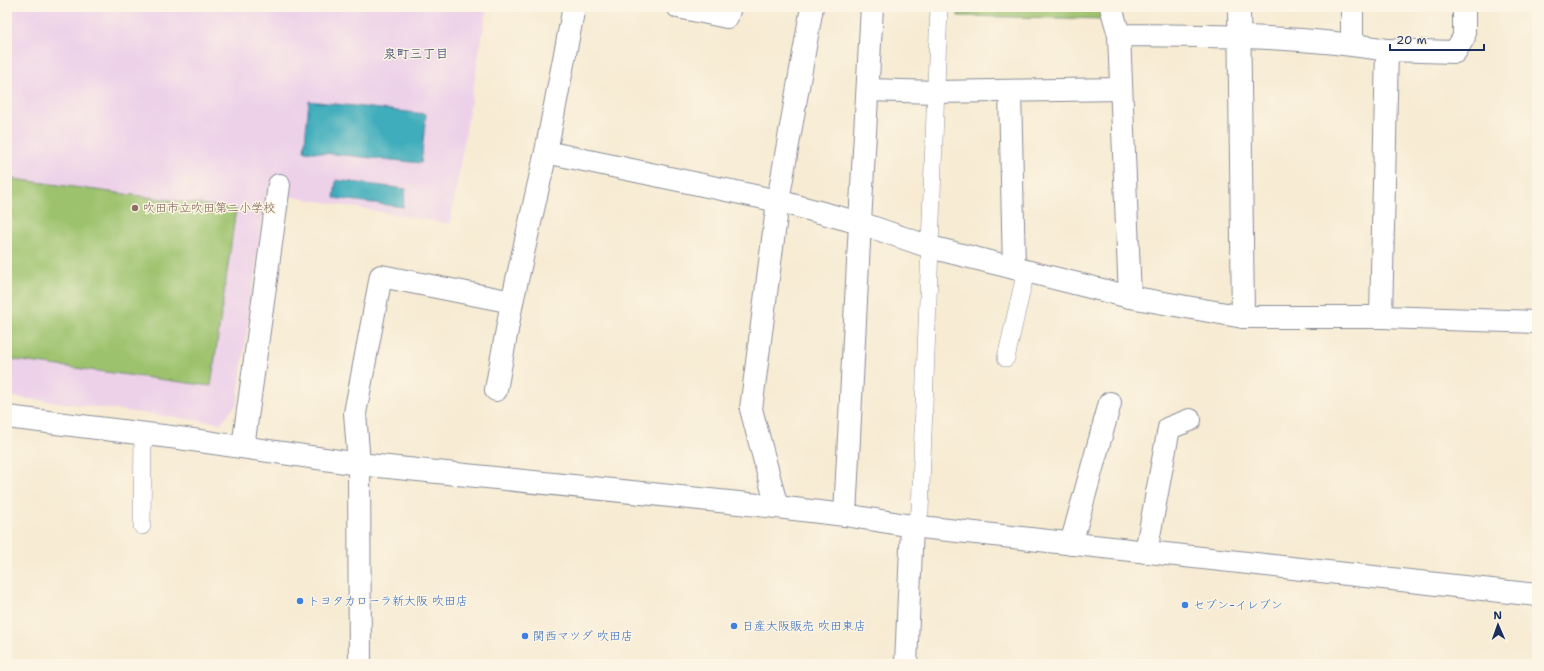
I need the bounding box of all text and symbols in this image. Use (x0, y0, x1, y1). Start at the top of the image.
scale bar (1390, 26, 1484, 52)
text: 20 m (1396, 32, 1427, 48)
district label: 泉町三丁目 (383, 45, 449, 62)
place label: 吹田市立吹田第二小学校 (143, 200, 275, 216)
marker: 吹田市立吹田第二小学校 (130, 203, 140, 213)
place label: トヨタカローラ新大阪 吹田店 (308, 593, 468, 609)
marker: トヨタカローラ新大阪 吹田店 (295, 596, 305, 606)
place label: セブン-イレブン (1193, 597, 1283, 613)
marker: セブン-イレブン (1180, 600, 1190, 610)
north arrow (1478, 605, 1518, 645)
text: N (1493, 608, 1503, 623)
place label: 日産大阪販売 吹田東店 (742, 618, 866, 634)
marker: 日産大阪販売 吹田東店 (729, 621, 739, 631)
place label: 関西マツダ 吹田店 (533, 628, 633, 644)
marker: 関西マツダ 吹田店 (520, 631, 530, 641)

